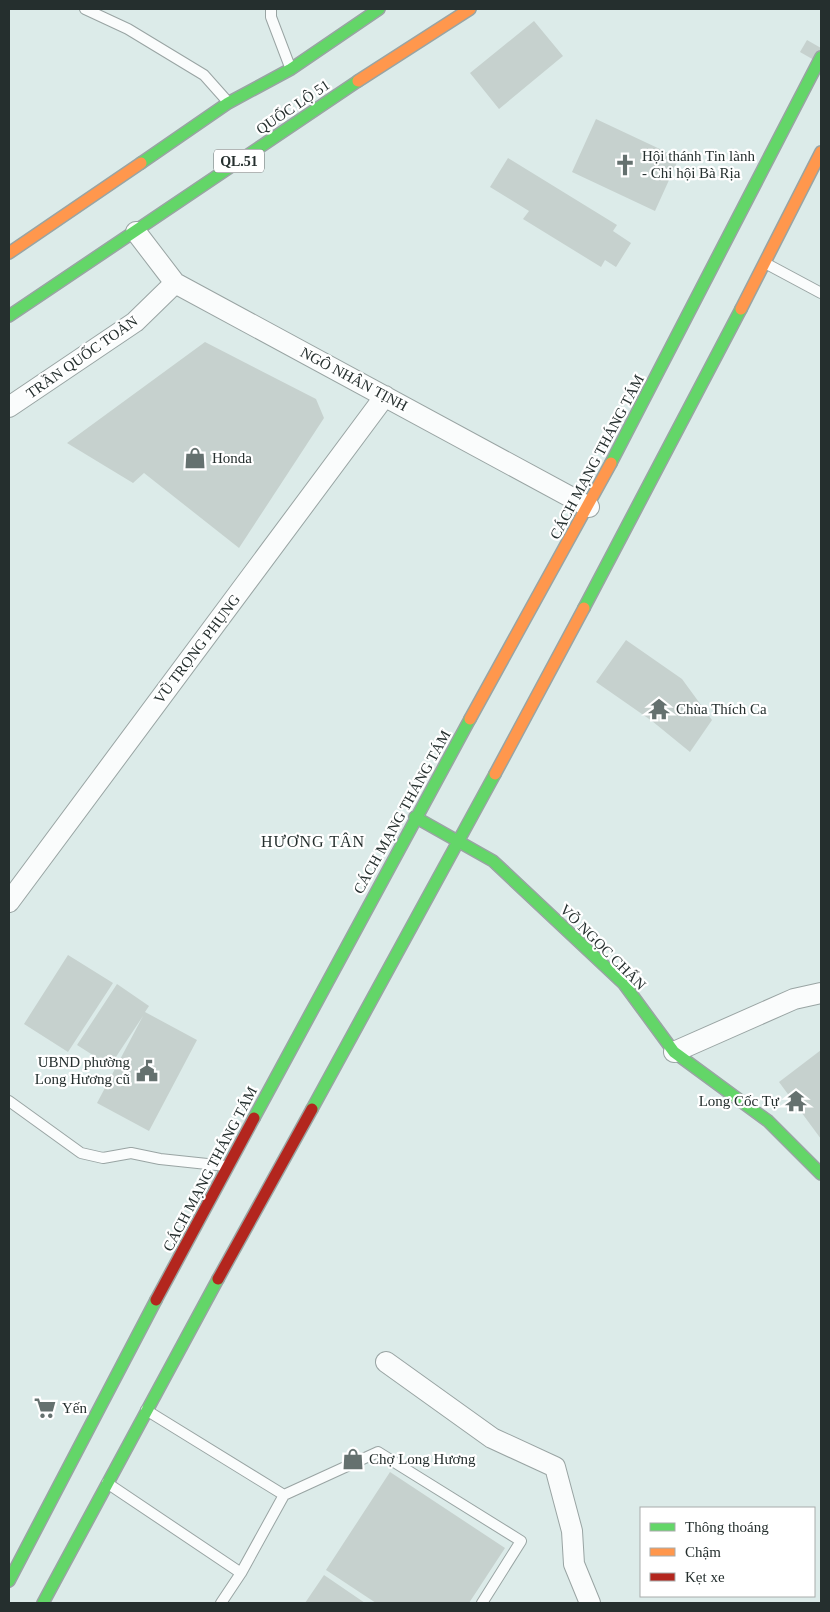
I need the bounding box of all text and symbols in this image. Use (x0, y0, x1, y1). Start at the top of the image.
street label: QUỐC LỘ 51 (253, 76, 333, 137)
place label: Hội thánh Tin lành - Chi hội Bà Rịa (642, 148, 755, 181)
road number: QL.51 (214, 150, 264, 172)
church icon: Hội thánh Tin lành - Chi hội Bà Rịa (612, 152, 638, 178)
street label: TRẦN QUỐC TOẢN (23, 312, 141, 401)
street label: NGÔ NHÂN TỊNH (298, 344, 410, 414)
street label: CÁCH MẠNG THÁNG TÁM (547, 372, 647, 542)
shop icon: Honda (182, 445, 208, 471)
place label: Honda (212, 450, 252, 466)
street label: VŨ TRỌNG PHỤNG (151, 591, 243, 707)
temple icon: Chùa Thích Ca (646, 696, 672, 722)
place label: Chùa Thích Ca (676, 701, 767, 717)
street label: CÁCH MẠNG THÁNG TÁM (350, 728, 454, 896)
district label: HƯƠNG TÂN (261, 832, 365, 850)
street label: VÕ NGỌC CHẤN (557, 901, 649, 993)
place label: UBND phường Long Hương cũ (35, 1054, 130, 1087)
public building icon: UBND phường Long Hương cũ (134, 1058, 160, 1084)
street label: CÁCH MẠNG THÁNG TÁM (160, 1084, 260, 1254)
temple icon: Long Cốc Tự (783, 1088, 809, 1114)
place label: Long Cốc Tự (699, 1093, 780, 1109)
supermarket icon: Yến (32, 1395, 58, 1421)
place label: Yến (62, 1400, 87, 1416)
shop icon: Chợ Long Hương (340, 1446, 366, 1472)
place label: Chợ Long Hương (369, 1451, 476, 1467)
legend (640, 1507, 815, 1597)
text: Thông thoáng (685, 1519, 769, 1535)
text: Chậm (685, 1544, 721, 1560)
text: Kẹt xe (685, 1569, 725, 1585)

